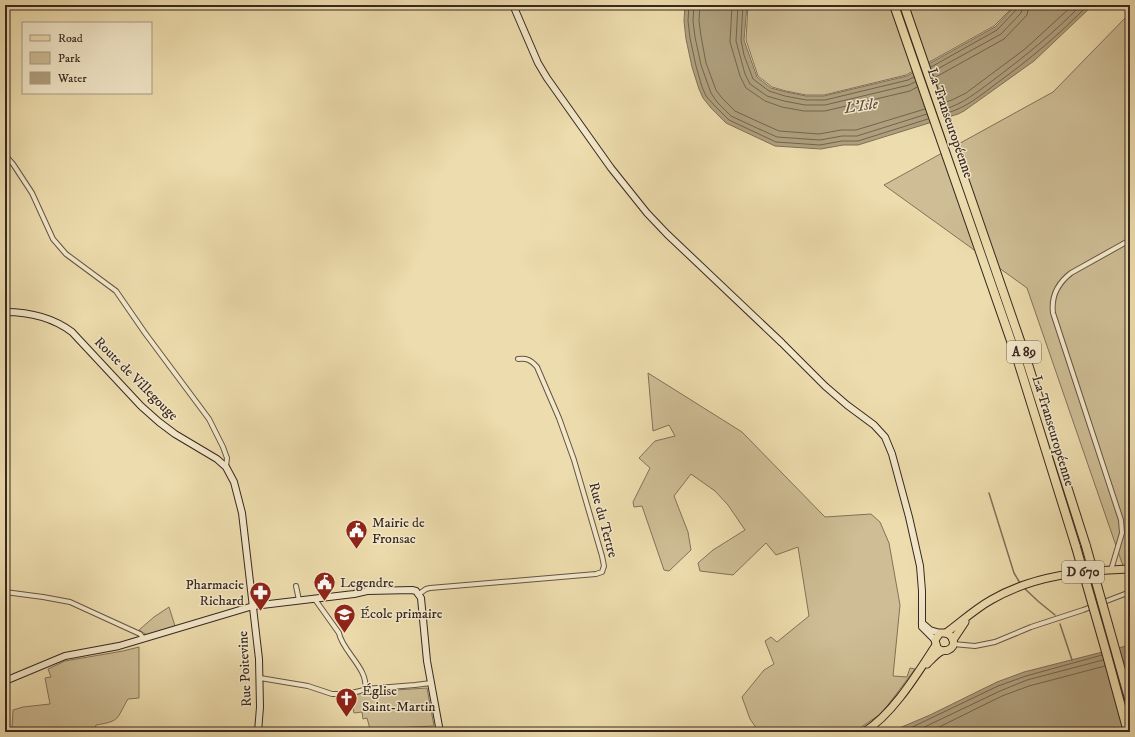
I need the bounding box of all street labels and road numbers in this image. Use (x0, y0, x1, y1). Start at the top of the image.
street label: La Transeuropéenne (923, 66, 977, 180)
street label: Route de Villegouge (90, 333, 182, 425)
road number: A 89 (1007, 341, 1041, 363)
street label: La Transeuropéenne (1028, 373, 1078, 489)
street label: Rue du Tertre (584, 480, 622, 560)
road number: D 670 (1062, 561, 1104, 583)
street label: Rue Poitevine (234, 630, 256, 708)

